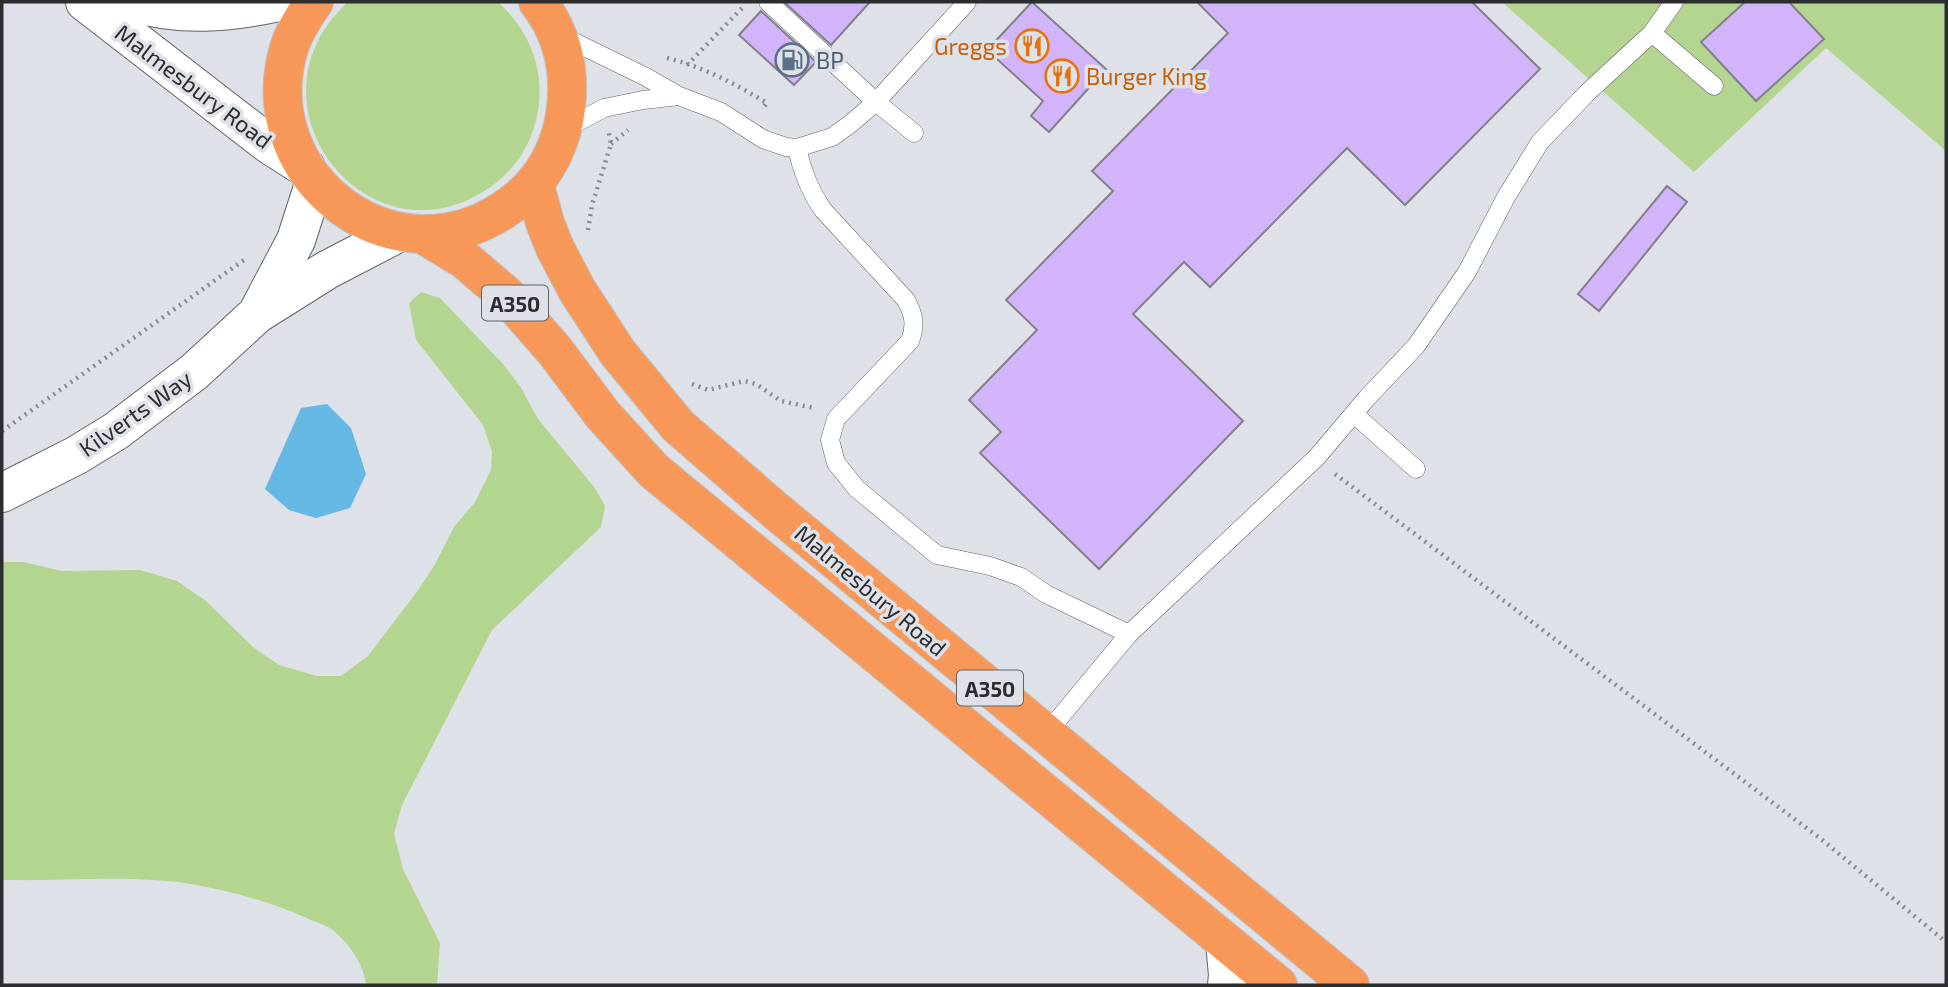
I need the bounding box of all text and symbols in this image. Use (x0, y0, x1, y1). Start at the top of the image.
street label: Malmesbury Road (110, 18, 278, 154)
restaurant icon: Greggs (1013, 27, 1051, 65)
place label: Greggs (934, 32, 1007, 60)
fuel station icon: BP (773, 41, 811, 79)
place label: BP (816, 46, 844, 74)
restaurant icon: Burger King (1043, 57, 1081, 95)
place label: Burger King (1086, 62, 1207, 90)
road number: A350 (482, 286, 548, 320)
street label: Kilverts Way (73, 364, 197, 462)
street label: Malmesbury Road (790, 519, 952, 661)
road number: A350 (957, 670, 1023, 706)

